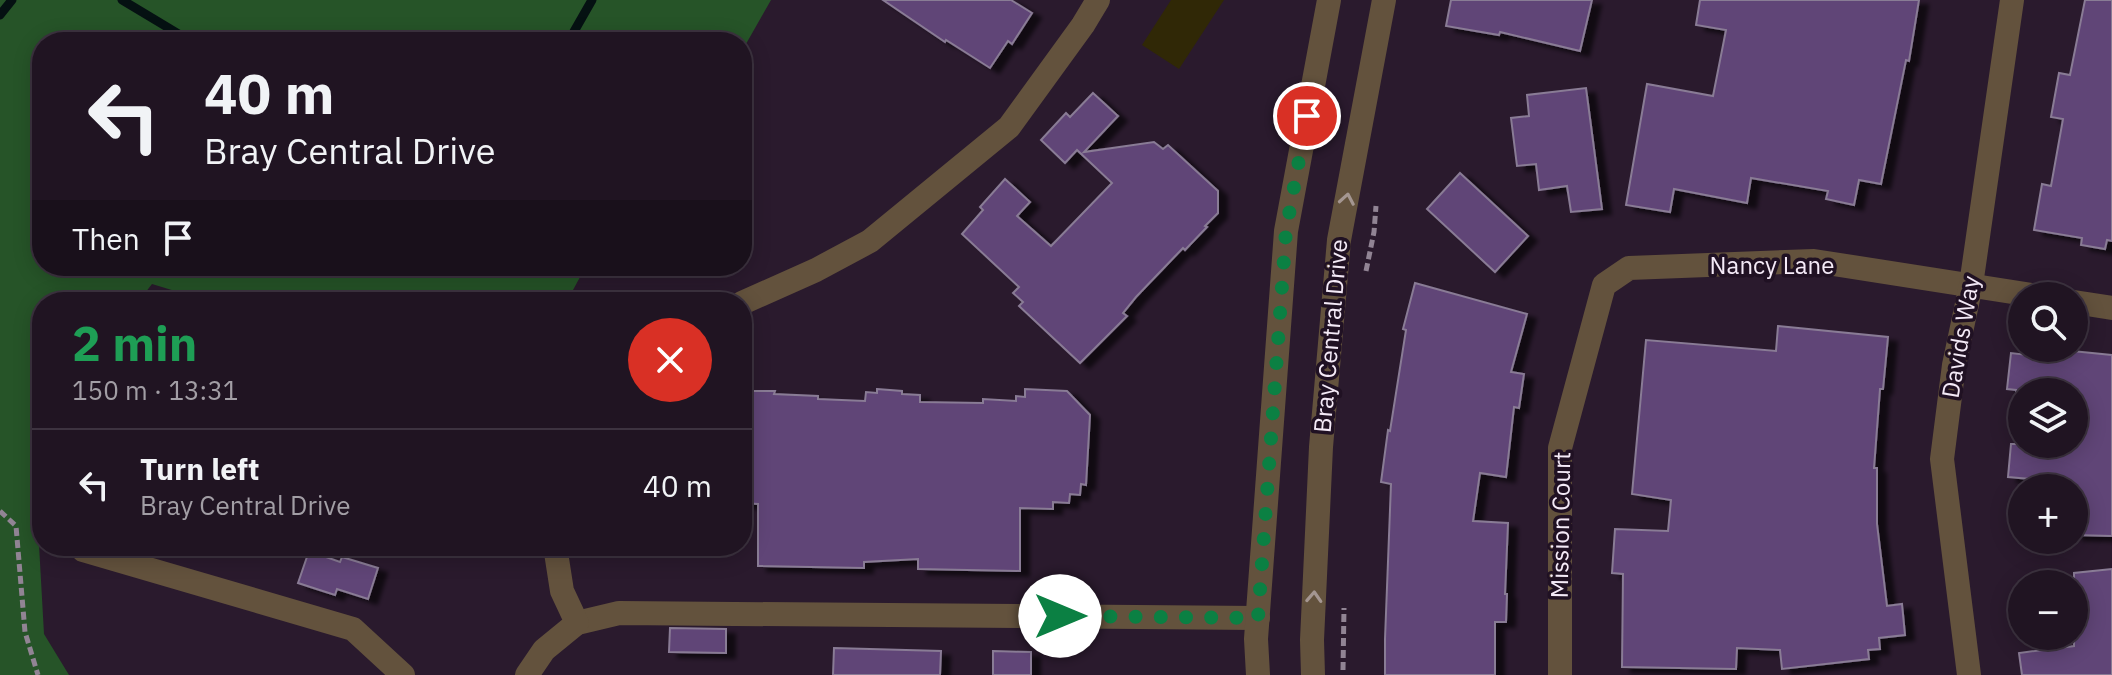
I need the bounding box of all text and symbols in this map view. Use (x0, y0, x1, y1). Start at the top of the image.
text: 40 m (204, 57, 334, 129)
icon: left (72, 64, 176, 168)
pin (1273, 82, 1341, 150)
icon: arrive (1285, 94, 1329, 138)
text: Bray Central Drive (204, 127, 495, 174)
one-way arrow (1337, 192, 1354, 205)
icon: arrive (156, 216, 200, 260)
text: Then (72, 219, 140, 258)
street label: Bray Central Drive (1306, 238, 1354, 434)
street label: Nancy Lane (1710, 249, 1834, 281)
street label: Davids Way (1934, 273, 1987, 400)
map controls (2008, 282, 2088, 650)
button: search (2008, 282, 2088, 362)
text: 2 min (72, 312, 197, 374)
button: close (628, 318, 712, 402)
text: 150 m · 13:31 (72, 373, 238, 407)
button: layers (2008, 378, 2088, 458)
text: Turn left (140, 449, 259, 488)
street label: Mission Court (1543, 451, 1577, 599)
icon: left (72, 463, 116, 507)
text: 40 m (643, 466, 712, 505)
button: + (2008, 474, 2088, 554)
text: Bray Central Drive (140, 488, 350, 522)
button: − (2008, 570, 2088, 650)
position arrow (1018, 574, 1102, 658)
one-way arrow (1306, 590, 1323, 603)

